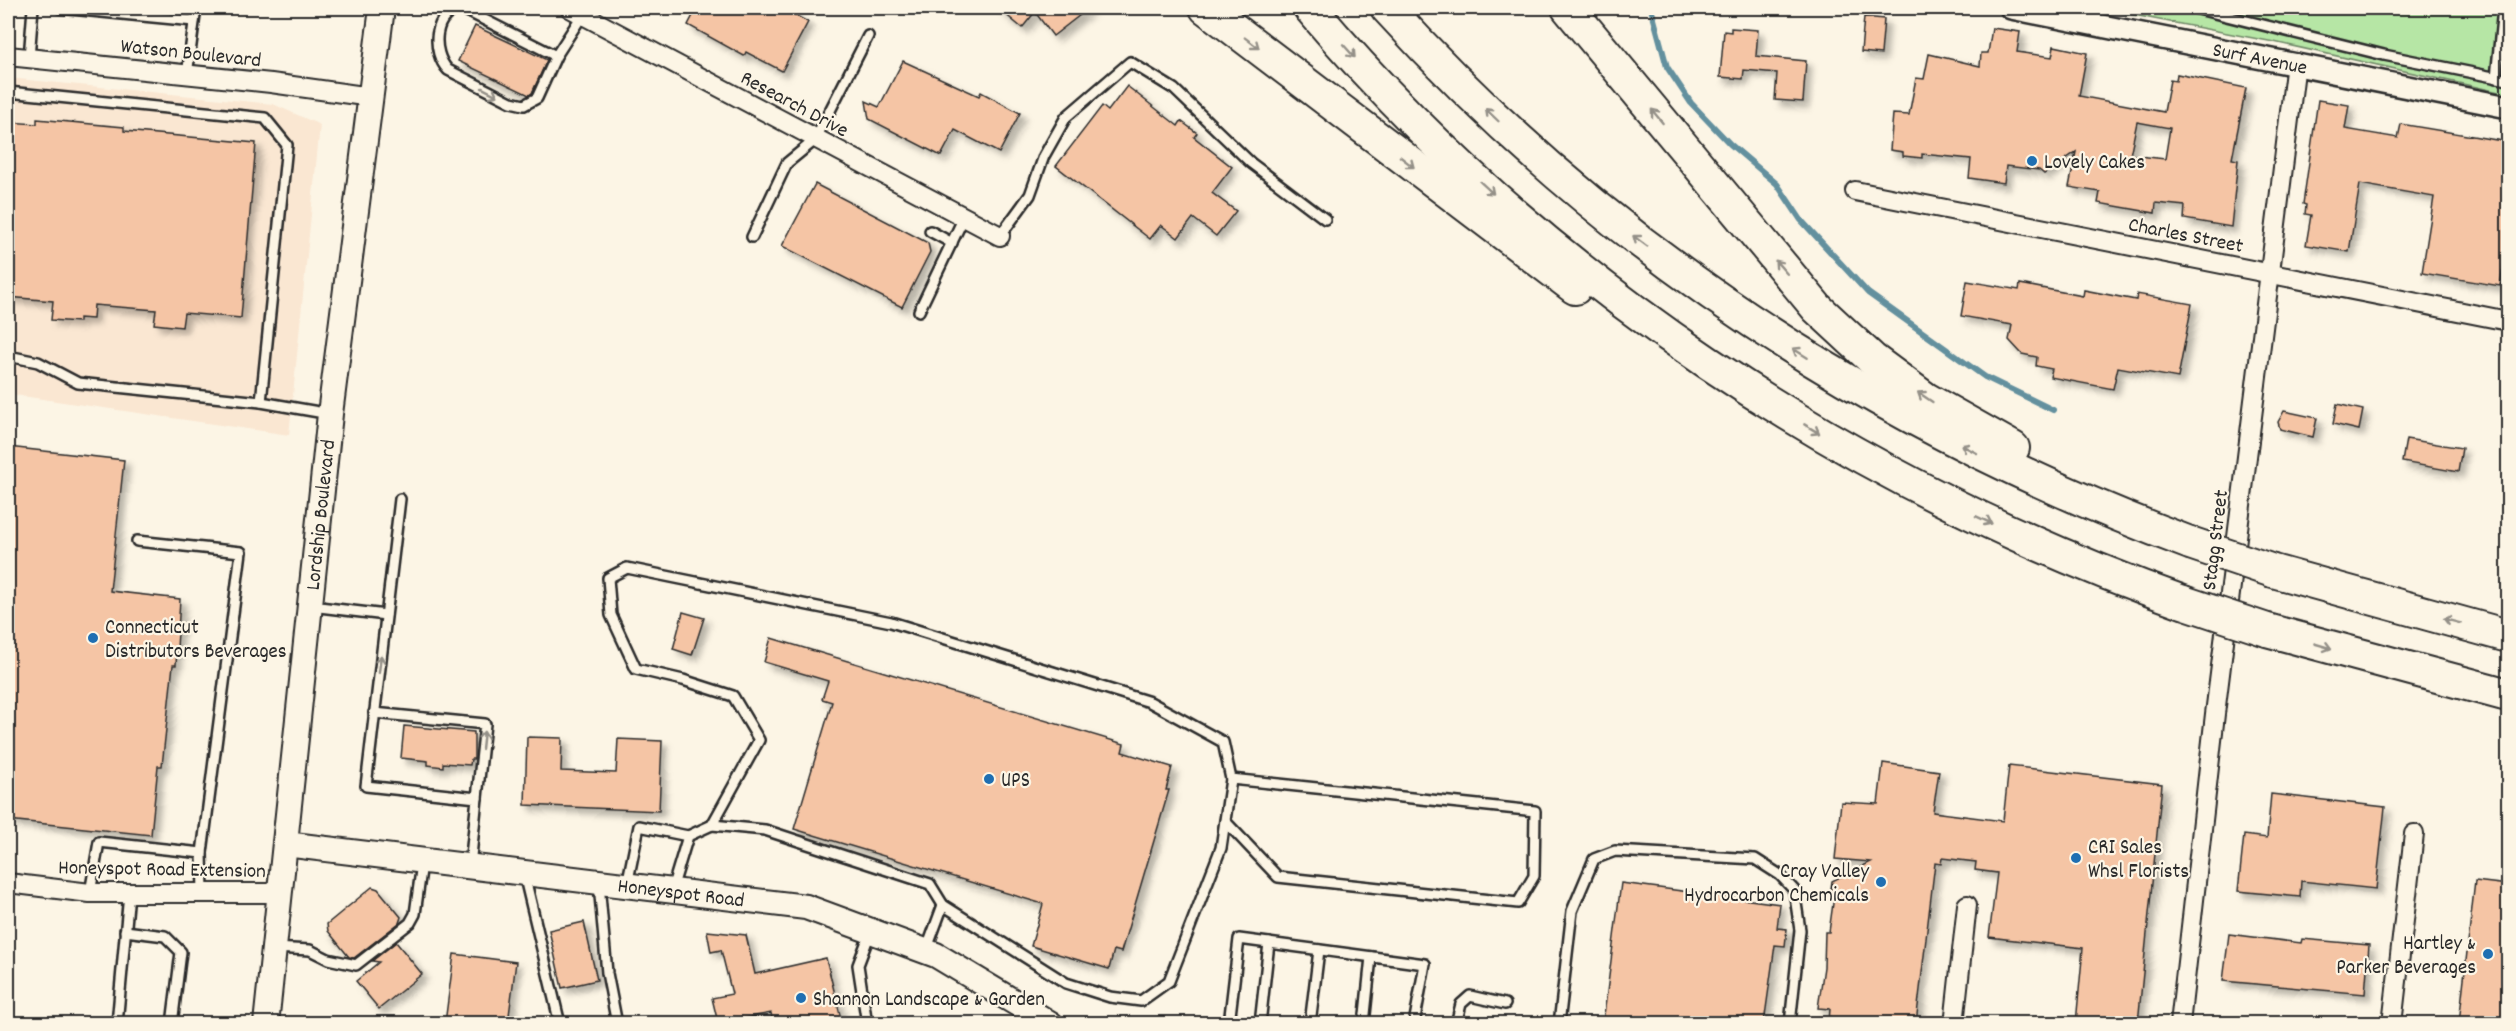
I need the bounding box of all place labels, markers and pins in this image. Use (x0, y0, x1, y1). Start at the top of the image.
place label: Lovely Cakes (2044, 149, 2145, 179)
marker: Lovely Cakes (2025, 154, 2039, 168)
place label: Connecticut Distributors Beverages (105, 614, 287, 668)
marker: Connecticut Distributors Beverages (86, 631, 100, 645)
place label: UPS (1001, 767, 1030, 797)
marker: UPS (982, 772, 996, 786)
place label: CRI Sales Whsl Florists (2088, 834, 2189, 888)
marker: CRI Sales Whsl Florists (2069, 851, 2083, 865)
place label: Cray Valley Hydrocarbon Chemicals (1684, 858, 1869, 912)
marker: Cray Valley Hydrocarbon Chemicals (1874, 875, 1888, 889)
place label: Hartley & Parker Beverages (2336, 930, 2476, 984)
marker: Hartley & Parker Beverages (2481, 947, 2495, 961)
place label: Shannon Landscape & Garden (813, 986, 1045, 1016)
marker: Shannon Landscape & Garden (794, 991, 808, 1005)

